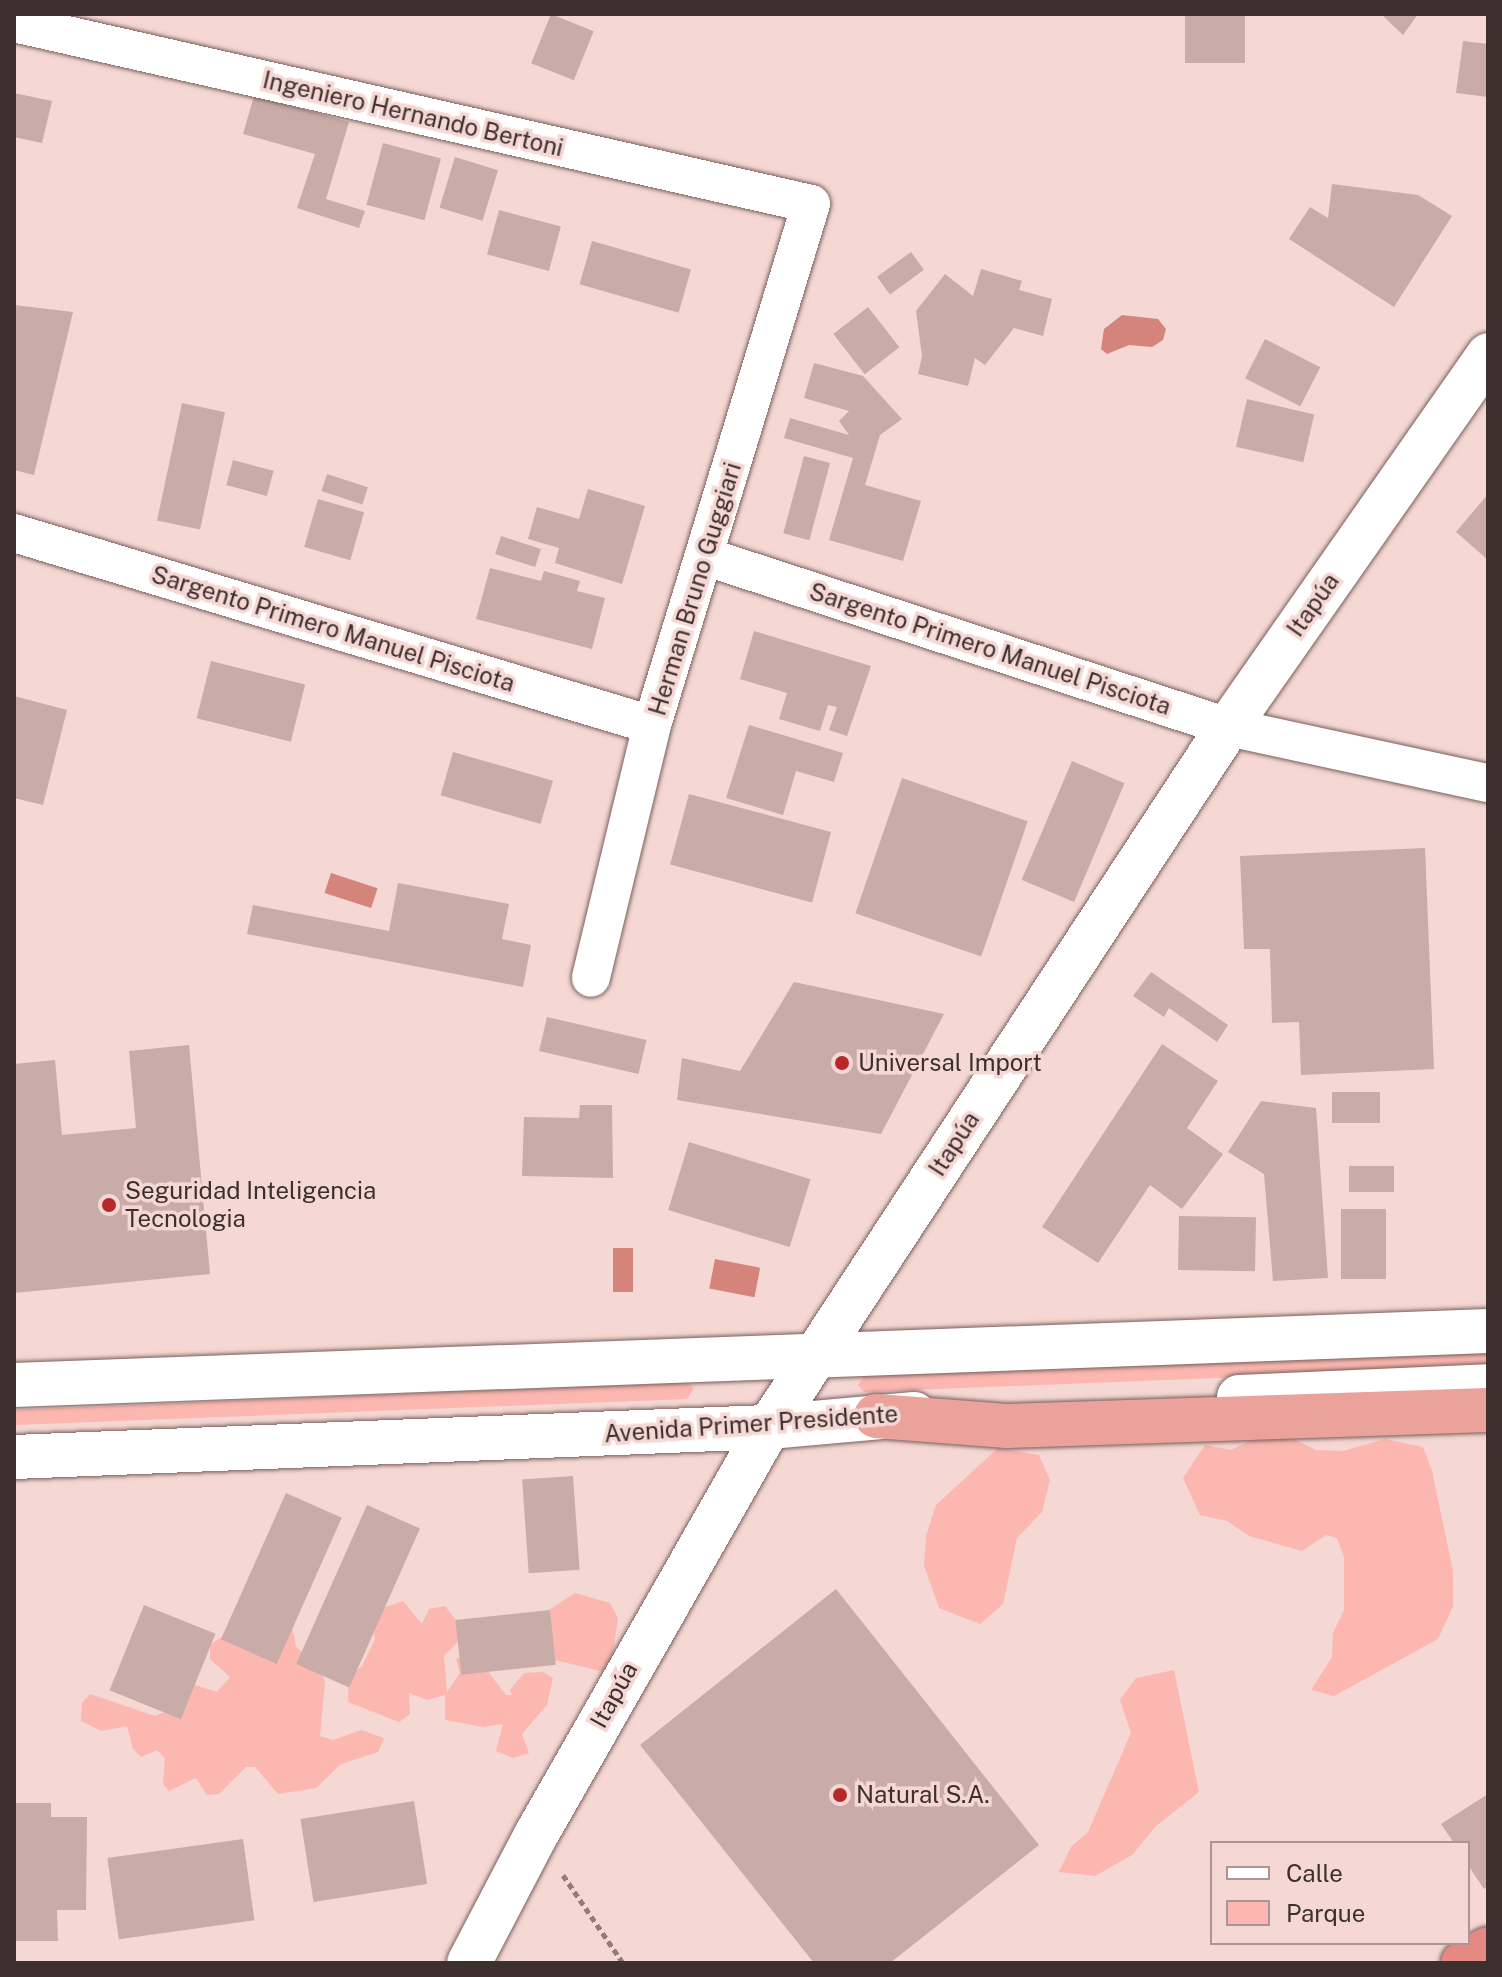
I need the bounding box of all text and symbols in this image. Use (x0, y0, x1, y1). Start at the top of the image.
street label: Ingeniero Hernando Bertoni (260, 65, 566, 163)
street label: Herman Bruno Guggiari (643, 459, 747, 719)
street label: Sargento Primero Manuel Pisciota (148, 560, 518, 698)
street label: Itapúa (1281, 568, 1345, 642)
street label: Sargento Primero Manuel Pisciota (806, 577, 1174, 721)
place label: Universal Import (858, 1049, 1042, 1077)
marker: Universal Import (833, 1054, 851, 1072)
street label: Itapúa (923, 1107, 985, 1181)
place label: Seguridad Inteligencia Tecnologia (125, 1177, 376, 1233)
marker: Seguridad Inteligencia Tecnologia (100, 1196, 118, 1214)
street label: Avenida Primer Presidente (603, 1399, 899, 1449)
street label: Itapúa (584, 1657, 644, 1733)
place label: Natural S.A. (856, 1781, 990, 1809)
marker: Natural S.A. (831, 1786, 849, 1804)
legend (1210, 1841, 1470, 1945)
text: Calle (1286, 1859, 1343, 1887)
text: Parque (1286, 1899, 1365, 1927)

